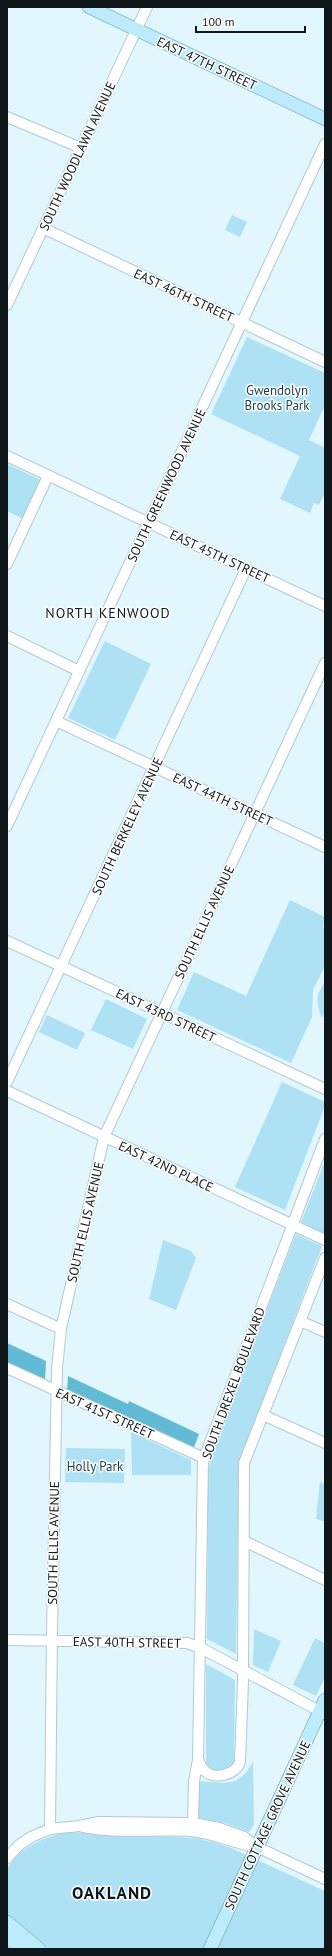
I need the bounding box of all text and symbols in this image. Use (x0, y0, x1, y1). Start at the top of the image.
scale bar (196, 8, 305, 34)
text: 100 m (202, 14, 235, 29)
street label: EAST 47TH STREET (154, 33, 259, 94)
street label: SOUTH WOODLAWN AVENUE (35, 79, 119, 233)
street label: EAST 46TH STREET (131, 265, 236, 326)
park label: Gwendolyn Brooks Park (244, 382, 310, 414)
street label: SOUTH GREENWOOD AVENUE (123, 406, 210, 565)
street label: EAST 45TH STREET (167, 526, 272, 587)
district label: NORTH KENWOOD (45, 604, 171, 622)
street label: SOUTH BERKELEY AVENUE (88, 755, 167, 898)
street label: EAST 44TH STREET (170, 769, 275, 830)
street label: SOUTH ELLIS AVENUE (171, 863, 238, 982)
street label: EAST 43RD STREET (113, 985, 219, 1046)
street label: EAST 42ND PLACE (116, 1137, 216, 1196)
street label: SOUTH ELLIS AVENUE (63, 1160, 108, 1284)
street label: SOUTH DREXEL BOULEVARD (198, 1305, 269, 1462)
street label: EAST 41ST STREET (53, 1384, 157, 1443)
park label: Holly Park (67, 1458, 124, 1475)
street label: SOUTH ELLIS AVENUE (44, 1481, 63, 1605)
street label: EAST 40TH STREET (73, 1633, 181, 1652)
street label: SOUTH COTTAGE GROVE AVENUE (221, 1738, 314, 1913)
district label: OAKLAND (72, 1882, 152, 1904)

